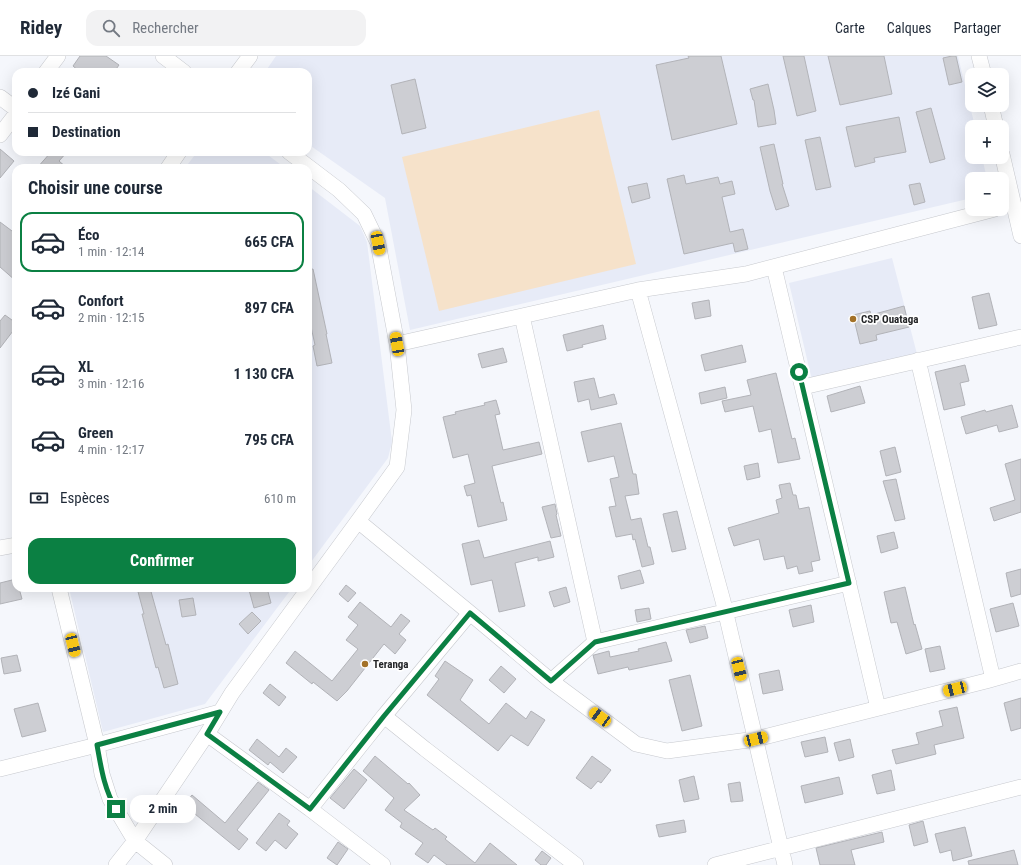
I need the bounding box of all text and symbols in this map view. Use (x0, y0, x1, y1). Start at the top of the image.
search box (86, 10, 366, 46)
text: Ridey (20, 16, 62, 39)
icon: search (100, 17, 122, 39)
text: Rechercher (132, 19, 199, 37)
text: Carte (835, 20, 865, 36)
text: Calques (887, 20, 931, 36)
text: Partager (953, 20, 1001, 36)
map controls (965, 68, 1009, 216)
button: layers (965, 68, 1009, 112)
text: Izé Gani (52, 84, 100, 102)
button: + (965, 120, 1009, 164)
text: Destination (52, 123, 121, 141)
button: − (965, 172, 1009, 216)
text: Choisir une course (28, 177, 163, 198)
icon: car (30, 224, 66, 260)
text: Éco (78, 226, 100, 244)
car (370, 230, 386, 256)
text: 665 CFA (245, 233, 294, 251)
text: 1 min · 12:14 (78, 244, 144, 259)
icon: car (30, 290, 66, 326)
text: Confort (78, 292, 124, 310)
text: 897 CFA (245, 299, 294, 317)
text: 2 min · 12:15 (78, 310, 144, 325)
place label: CSP Ouataga (861, 313, 919, 326)
marker: CSP Ouataga (848, 314, 858, 324)
car (389, 331, 405, 357)
icon: car (30, 356, 66, 392)
text: XL (78, 358, 94, 376)
route start (790, 363, 808, 381)
text: 1 130 CFA (234, 365, 294, 383)
text: 3 min · 12:16 (78, 376, 144, 391)
icon: car (30, 422, 66, 458)
text: Green (78, 424, 113, 442)
text: 795 CFA (245, 431, 294, 449)
text: 4 min · 12:17 (78, 442, 144, 457)
icon: cash (28, 487, 50, 509)
text: Espèces (60, 489, 110, 507)
text: 610 m (264, 491, 296, 506)
button: Confirmer (28, 538, 296, 584)
car (64, 632, 82, 658)
car (730, 656, 748, 682)
place label: Teranga (373, 658, 409, 671)
marker: Teranga (360, 659, 370, 669)
car (942, 680, 968, 698)
car (587, 705, 613, 729)
car (743, 730, 769, 748)
callout: 2 min (130, 795, 196, 823)
route end (107, 800, 125, 818)
text: 2 min (149, 801, 177, 816)

